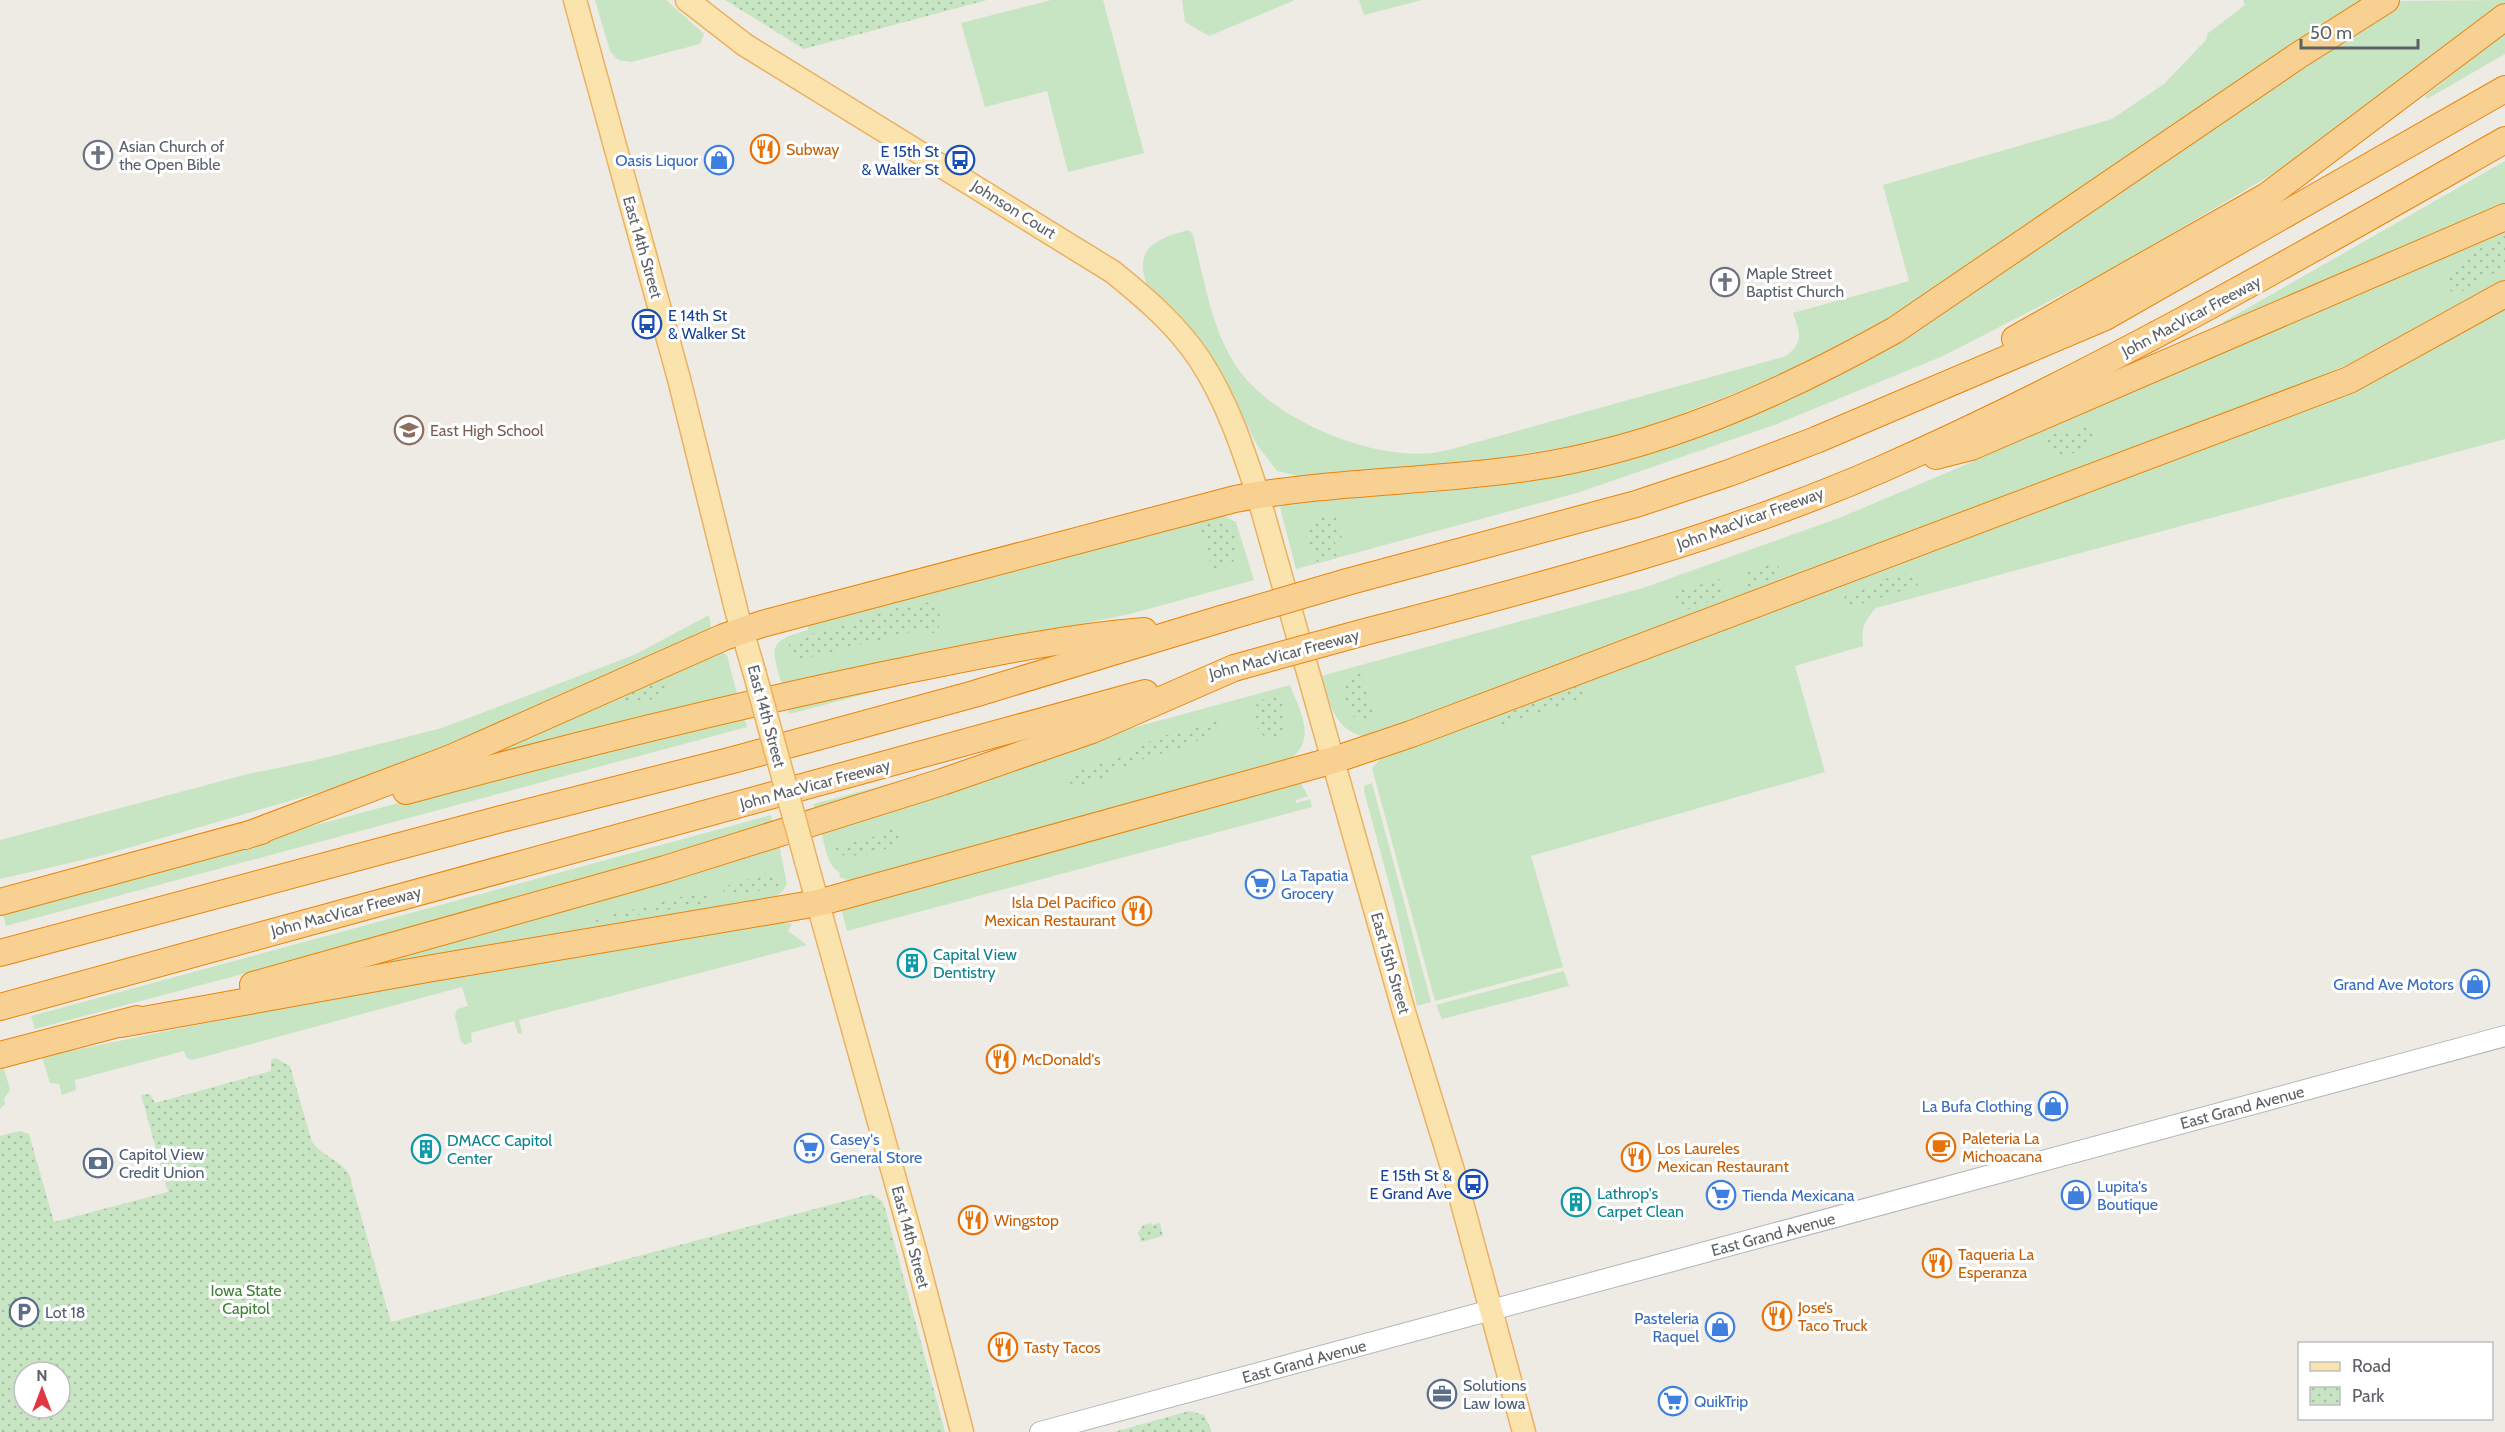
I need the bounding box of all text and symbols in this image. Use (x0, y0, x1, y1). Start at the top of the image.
scale bar (2301, 12, 2418, 50)
text: 50 m (2310, 22, 2352, 44)
restaurant icon: Subway (749, 133, 781, 165)
place label: Asian Church of the Open Bible (119, 137, 225, 174)
church icon: Asian Church of the Open Bible (82, 139, 114, 171)
place label: Subway (786, 140, 839, 159)
place label: E 15th St & Walker St (862, 142, 940, 179)
shop icon: Oasis Liquor (703, 144, 735, 176)
bus stop icon: E 15th St & Walker St (944, 144, 976, 176)
place label: Oasis Liquor (615, 151, 699, 170)
street label: Johnson Court (967, 176, 1060, 243)
street label: East 14th Street (619, 194, 666, 301)
place label: Maple Street Baptist Church (1746, 264, 1844, 301)
church icon: Maple Street Baptist Church (1709, 266, 1741, 298)
street label: John MacVicar Freeway (2118, 272, 2264, 362)
place label: E 14th St & Walker St (668, 306, 746, 343)
bus stop icon: E 14th St & Walker St (631, 308, 663, 340)
school or university icon: East High School (393, 414, 425, 446)
place label: East High School (430, 421, 544, 440)
street label: John MacVicar Freeway (1673, 483, 1826, 554)
street label: John MacVicar Freeway (1206, 625, 1361, 684)
street label: East 14th Street (744, 663, 789, 770)
street label: John MacVicar Freeway (737, 755, 892, 814)
place label: La Tapatia Grocery (1281, 866, 1349, 903)
supermarket icon: La Tapatia Grocery (1244, 868, 1276, 900)
street label: John MacVicar Freeway (268, 882, 423, 941)
place label: Isla Del Pacifico Mexican Restaurant (984, 893, 1117, 930)
restaurant icon: Isla Del Pacifico Mexican Restaurant (1121, 895, 1153, 927)
street label: East 15th Street (1367, 910, 1414, 1017)
place label: Capital View Dentistry (933, 945, 1017, 982)
building icon: Capital View Dentistry (896, 947, 928, 979)
shop icon: Grand Ave Motors (2459, 968, 2491, 1000)
place label: Grand Ave Motors (2333, 975, 2454, 994)
restaurant icon: McDonald's (985, 1043, 1017, 1075)
place label: McDonald's (1022, 1050, 1101, 1069)
street label: East Grand Avenue (2178, 1082, 2306, 1133)
shop icon: La Bufa Clothing (2037, 1090, 2069, 1122)
place label: La Bufa Clothing (1922, 1097, 2033, 1116)
place label: Paleteria La Michoacana (1962, 1129, 2043, 1166)
place label: Casey's General Store (830, 1130, 922, 1167)
place label: DMACC Capitol Center (447, 1131, 552, 1168)
cafe icon: Paleteria La Michoacana (1925, 1131, 1957, 1163)
supermarket icon: Casey's General Store (793, 1132, 825, 1164)
building icon: DMACC Capitol Center (410, 1133, 442, 1165)
place label: Los Laureles Mexican Restaurant (1657, 1139, 1789, 1176)
restaurant icon: Los Laureles Mexican Restaurant (1620, 1141, 1652, 1173)
place label: Capitol View Credit Union (119, 1145, 205, 1182)
bank icon: Capitol View Credit Union (82, 1147, 114, 1179)
place label: E 15th St & E Grand Ave (1370, 1166, 1452, 1203)
bus stop icon: E 15th St & E Grand Ave (1457, 1168, 1489, 1200)
place label: Lupita's Boutique (2097, 1177, 2158, 1214)
supermarket icon: Tienda Mexicana (1705, 1179, 1737, 1211)
shop icon: Lupita's Boutique (2060, 1179, 2092, 1211)
street label: East 14th Street (888, 1184, 933, 1291)
place label: Lathrop's Carpet Clean (1597, 1184, 1684, 1221)
building icon: Lathrop's Carpet Clean (1560, 1186, 1592, 1218)
place label: Tienda Mexicana (1742, 1186, 1855, 1205)
restaurant icon: Wingstop (957, 1204, 989, 1236)
street label: East Grand Avenue (1709, 1209, 1837, 1260)
place label: Wingstop (994, 1211, 1059, 1230)
place label: Taqueria La Esperanza (1958, 1245, 2034, 1282)
restaurant icon: Taqueria La Esperanza (1921, 1247, 1953, 1279)
park label: Iowa State Capitol (211, 1281, 281, 1318)
parking icon: Lot 18 (8, 1296, 40, 1328)
place label: Jose’s Taco Truck (1797, 1298, 1869, 1335)
restaurant icon: Jose’s Taco Truck (1761, 1300, 1793, 1332)
place label: Lot 18 (45, 1303, 85, 1322)
place label: Pasteleria Raquel (1634, 1309, 1699, 1346)
shop icon: Pasteleria Raquel (1704, 1311, 1736, 1343)
restaurant icon: Tasty Tacos (987, 1331, 1019, 1363)
street label: East Grand Avenue (1240, 1336, 1368, 1387)
place label: Tasty Tacos (1024, 1338, 1101, 1357)
legend (2298, 1342, 2493, 1420)
text: Road (2352, 1355, 2391, 1377)
north arrow (12, 1360, 72, 1420)
text: N (36, 1366, 48, 1385)
place label: Solutions Law Iowa (1463, 1376, 1527, 1413)
office icon: Solutions Law Iowa (1426, 1378, 1458, 1410)
supermarket icon: QuikTrip (1657, 1385, 1689, 1417)
text: Park (2352, 1385, 2385, 1407)
place label: QuikTrip (1694, 1392, 1748, 1411)

